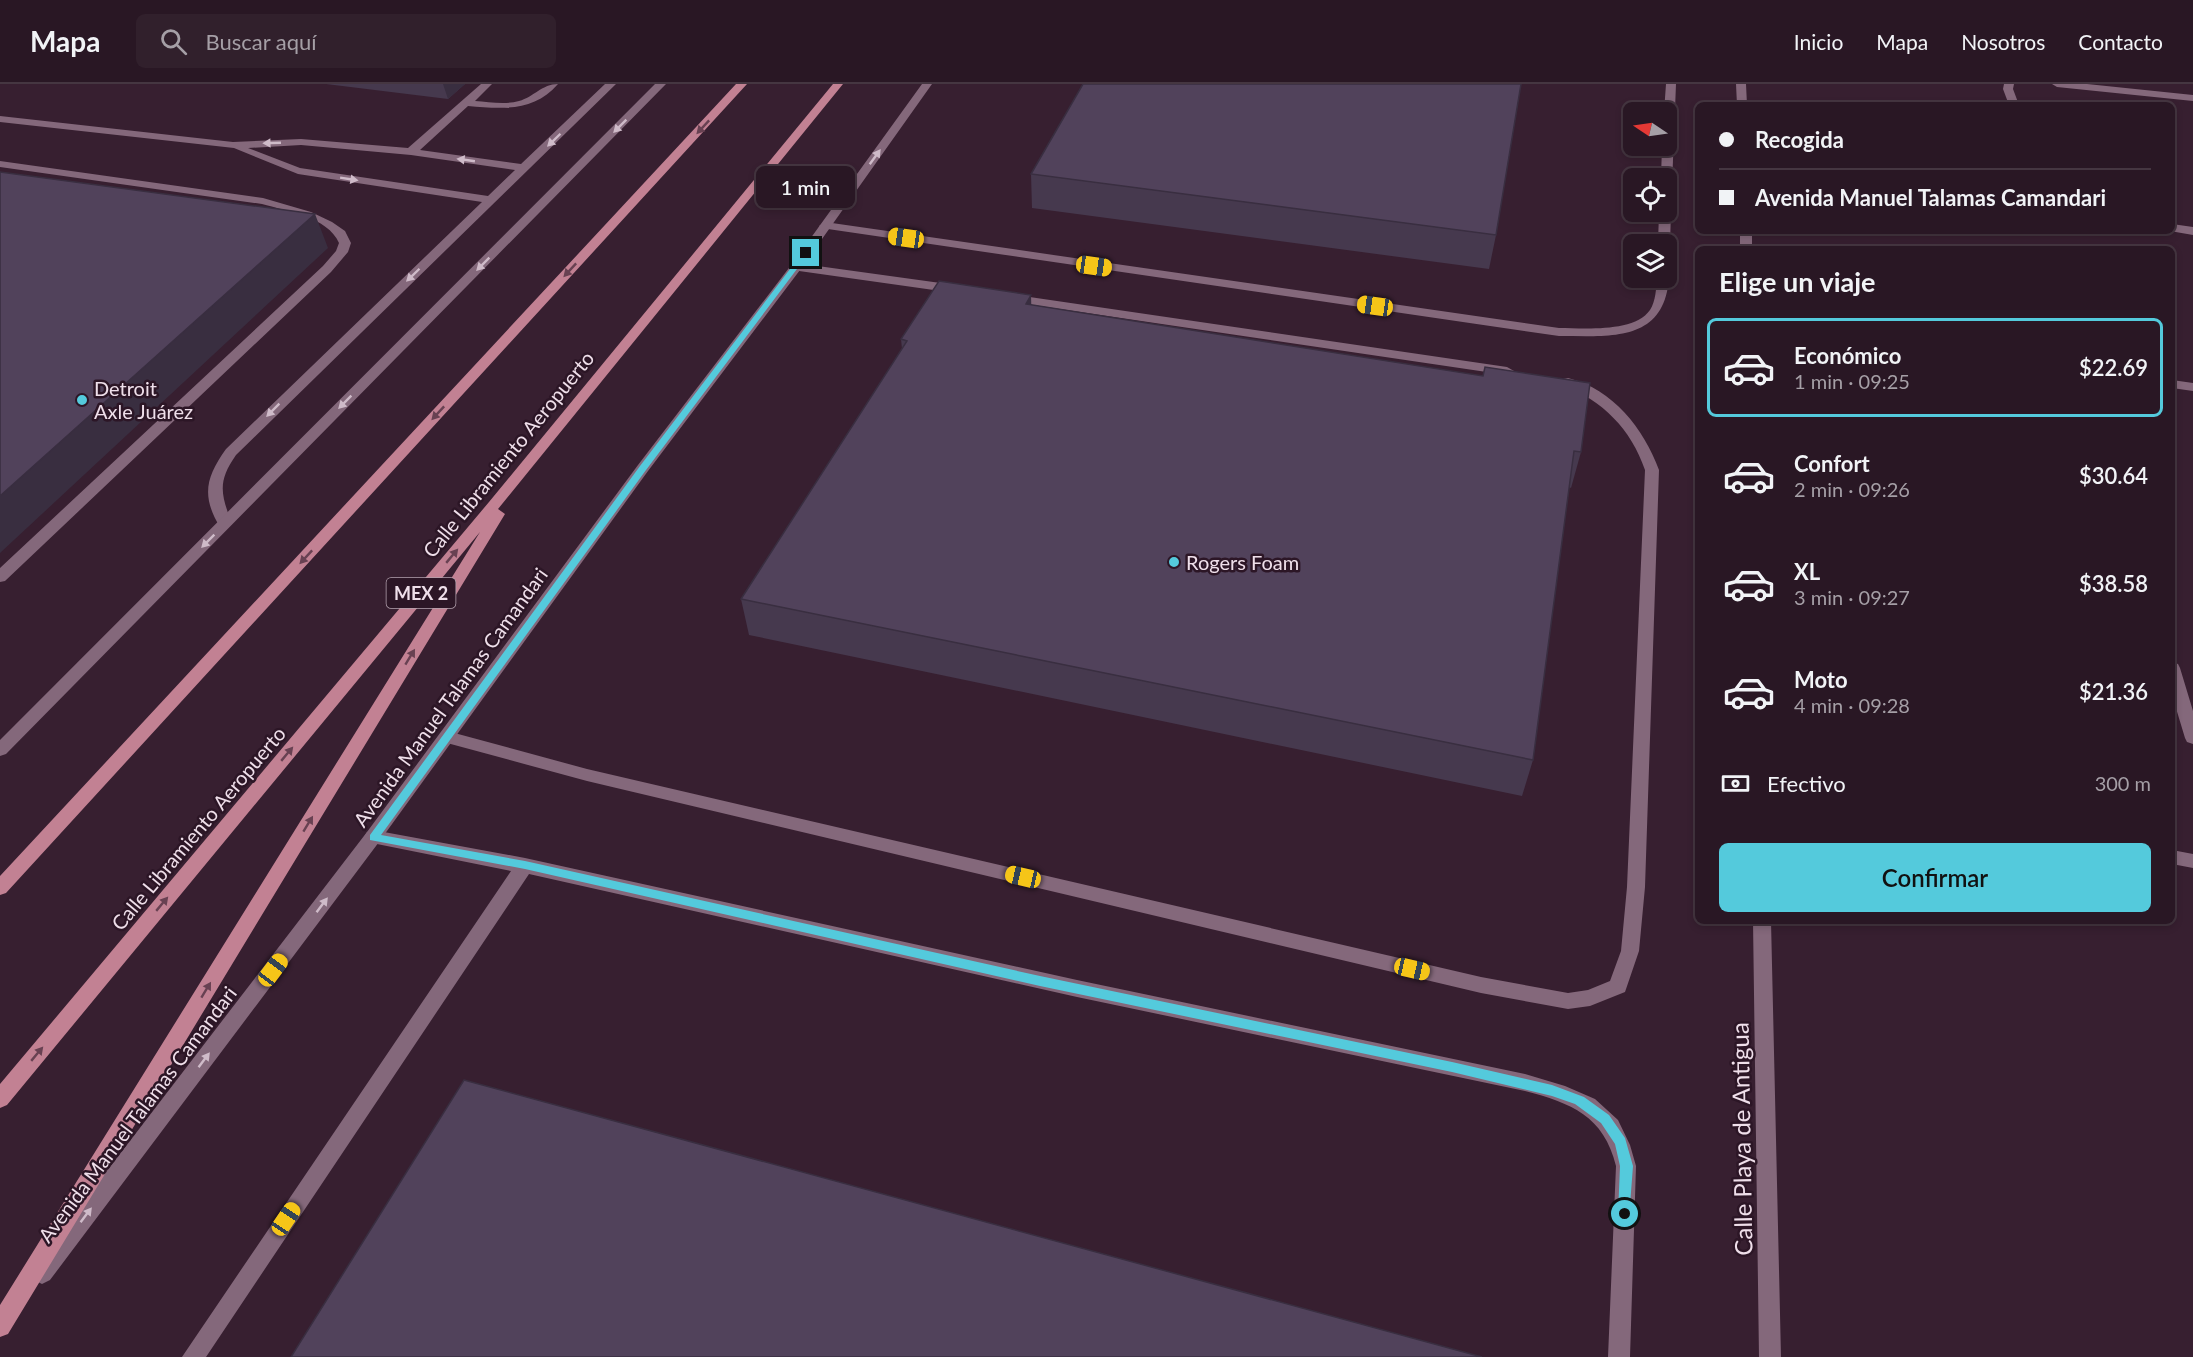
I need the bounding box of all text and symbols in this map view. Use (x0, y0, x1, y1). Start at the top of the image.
search box (136, 14, 556, 68)
text: Mapa (30, 24, 100, 58)
icon: search (157, 25, 190, 58)
text: Buscar aquí (205, 28, 317, 55)
text: Inicio (1794, 29, 1843, 54)
text: Mapa (1876, 29, 1928, 54)
text: Nosotros (1961, 29, 2045, 54)
text: Contacto (2078, 29, 2163, 54)
north arrow (1623, 102, 1677, 156)
map controls (1623, 102, 1677, 288)
one-way arrow (613, 118, 627, 132)
one-way arrow (697, 119, 710, 134)
text: Recogida (1755, 126, 1844, 153)
one-way arrow (547, 132, 561, 146)
one-way arrow (263, 139, 282, 148)
one-way arrow (869, 150, 881, 166)
one-way arrow (457, 156, 476, 165)
callout: 1 min (756, 166, 856, 208)
button: locate (1623, 168, 1677, 222)
one-way arrow (339, 175, 358, 184)
text: 1 min (781, 175, 830, 199)
text: Avenida Manuel Talamas Camandari (1755, 184, 2106, 211)
car (887, 227, 925, 249)
button: layers (1623, 234, 1677, 288)
route end (792, 239, 819, 266)
car (1075, 255, 1113, 277)
one-way arrow (475, 257, 490, 271)
one-way arrow (564, 263, 578, 277)
text: Elige un viaje (1719, 265, 1876, 298)
one-way arrow (406, 268, 421, 282)
car (1356, 295, 1394, 317)
icon: car (1722, 341, 1776, 395)
text: Económico (1794, 342, 1901, 369)
street label: Calle Libramiento Aeropuerto (417, 346, 599, 562)
text: $22.69 (2079, 354, 2148, 381)
text: 1 min · 09:25 (1794, 369, 1910, 393)
place label: Detroit Axle Juárez (94, 376, 193, 423)
marker: Detroit Axle Juárez (75, 393, 89, 407)
one-way arrow (339, 395, 353, 409)
one-way arrow (267, 403, 281, 417)
one-way arrow (431, 406, 445, 421)
icon: car (1722, 449, 1776, 503)
text: Confort (1794, 450, 1870, 477)
text: $30.64 (2079, 462, 2148, 489)
text: 2 min · 09:26 (1794, 477, 1910, 501)
one-way arrow (201, 534, 215, 548)
one-way arrow (299, 549, 313, 564)
one-way arrow (445, 549, 458, 564)
place label: Rogers Foam (1186, 550, 1299, 574)
marker: Rogers Foam (1167, 555, 1181, 569)
icon: car (1722, 557, 1776, 611)
text: XL (1794, 558, 1820, 585)
street label: Avenida Manuel Talamas Camandari (348, 563, 552, 831)
text: $38.58 (2079, 570, 2148, 597)
road number: MEX 2 (386, 578, 456, 608)
text: 3 min · 09:27 (1794, 585, 1910, 609)
one-way arrow (404, 649, 415, 665)
icon: car (1722, 665, 1776, 719)
text: Moto (1794, 666, 1848, 693)
text: $21.36 (2079, 678, 2148, 705)
text: 4 min · 09:28 (1794, 693, 1910, 717)
street label: Calle Libramiento Aeropuerto (106, 721, 290, 935)
one-way arrow (280, 747, 293, 762)
icon: cash (1719, 767, 1752, 800)
text: Efectivo (1767, 770, 1846, 797)
text: 300 m (2095, 771, 2151, 795)
one-way arrow (302, 816, 313, 832)
button: Confirmar (1719, 843, 2151, 912)
car (1003, 864, 1043, 890)
one-way arrow (155, 897, 168, 912)
one-way arrow (316, 897, 328, 913)
car (255, 950, 291, 990)
car (1392, 956, 1432, 982)
street label: Avenida Manuel Talamas Camandari (33, 981, 241, 1247)
one-way arrow (201, 981, 211, 998)
street label: Calle Playa de Antigua (1724, 1022, 1758, 1256)
one-way arrow (31, 1046, 44, 1062)
one-way arrow (198, 1052, 210, 1068)
car (268, 1199, 304, 1239)
route start (1611, 1200, 1638, 1227)
one-way arrow (80, 1208, 92, 1223)

